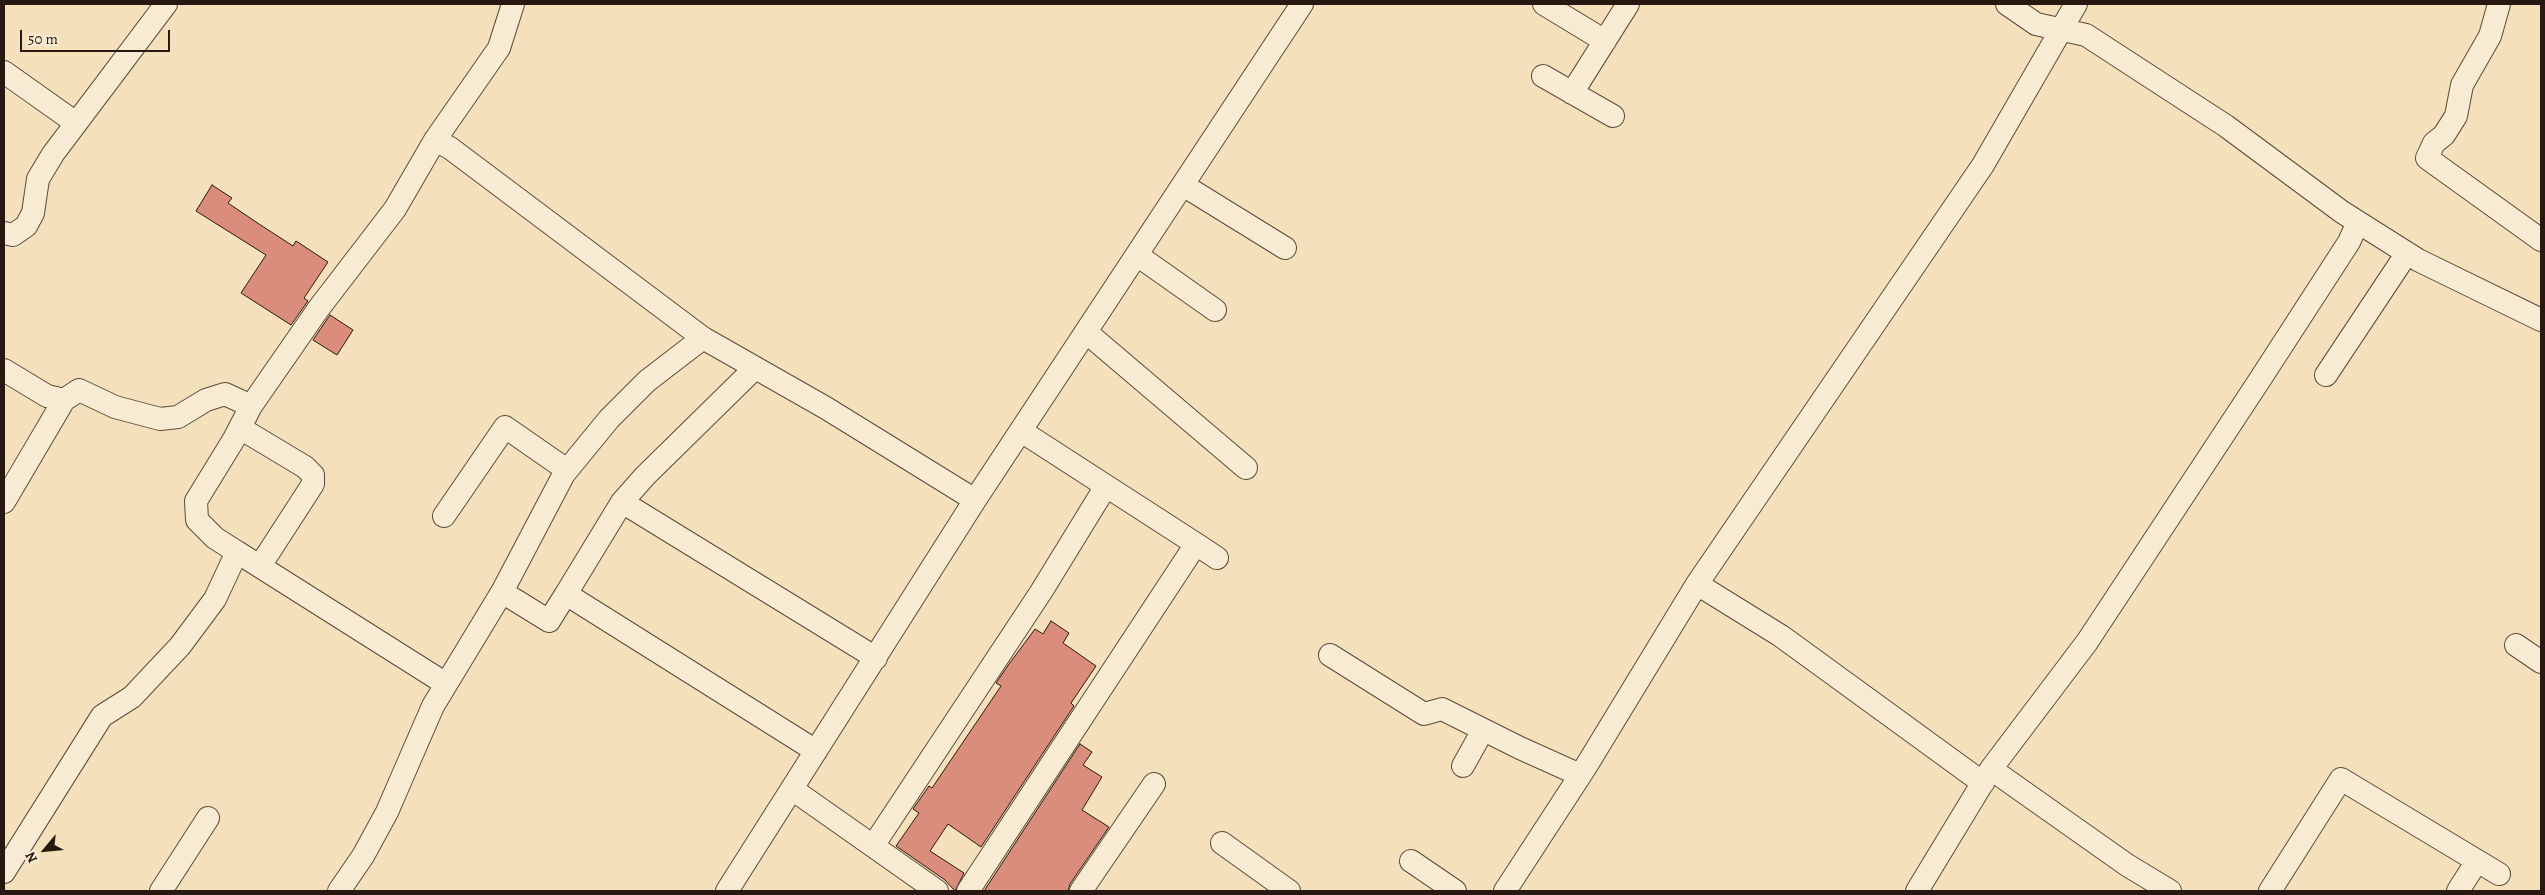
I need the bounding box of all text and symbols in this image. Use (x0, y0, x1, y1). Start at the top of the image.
scale bar (22, 20, 172, 52)
text: 50 m (28, 29, 58, 49)
north arrow (20, 825, 70, 875)
text: N (21, 848, 42, 866)

